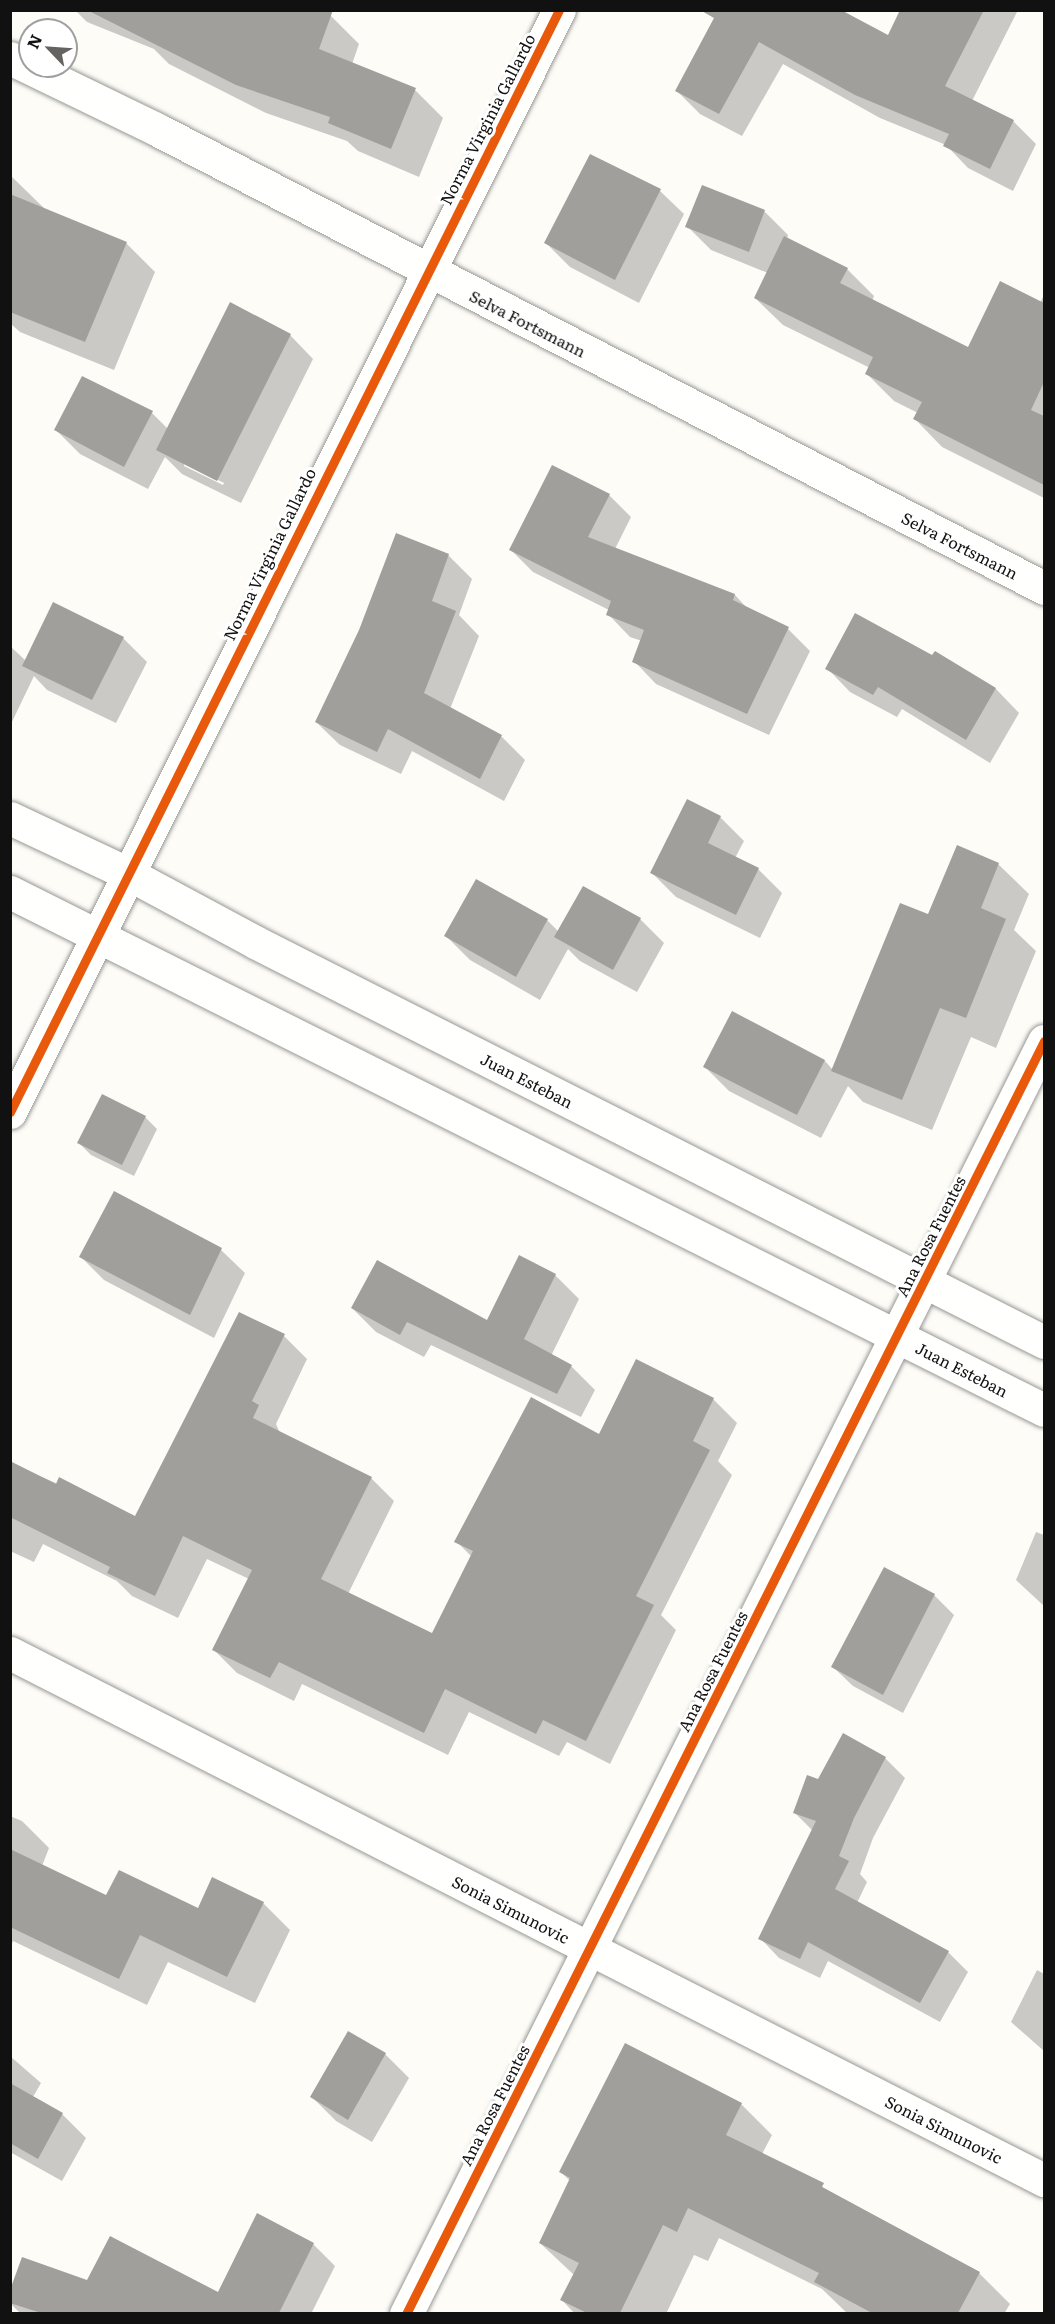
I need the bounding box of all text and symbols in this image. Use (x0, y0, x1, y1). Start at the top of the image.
north arrow (18, 18, 78, 78)
text: N (20, 30, 47, 52)
street label: Norma Virginia Gallardo (435, 30, 539, 208)
street label: Selva Fortsmann (467, 285, 589, 361)
street label: Norma Virginia Gallardo (219, 465, 319, 643)
street label: Selva Fortsmann (899, 507, 1021, 583)
street label: Juan Esteban (478, 1049, 576, 1111)
street label: Ana Rosa Fuentes (891, 1172, 969, 1300)
street label: Juan Esteban (913, 1338, 1011, 1400)
street label: Ana Rosa Fuentes (673, 1607, 751, 1735)
street label: Sonia Simunovic (449, 1871, 573, 1947)
street label: Ana Rosa Fuentes (455, 2041, 533, 2169)
street label: Sonia Simunovic (882, 2091, 1006, 2167)

